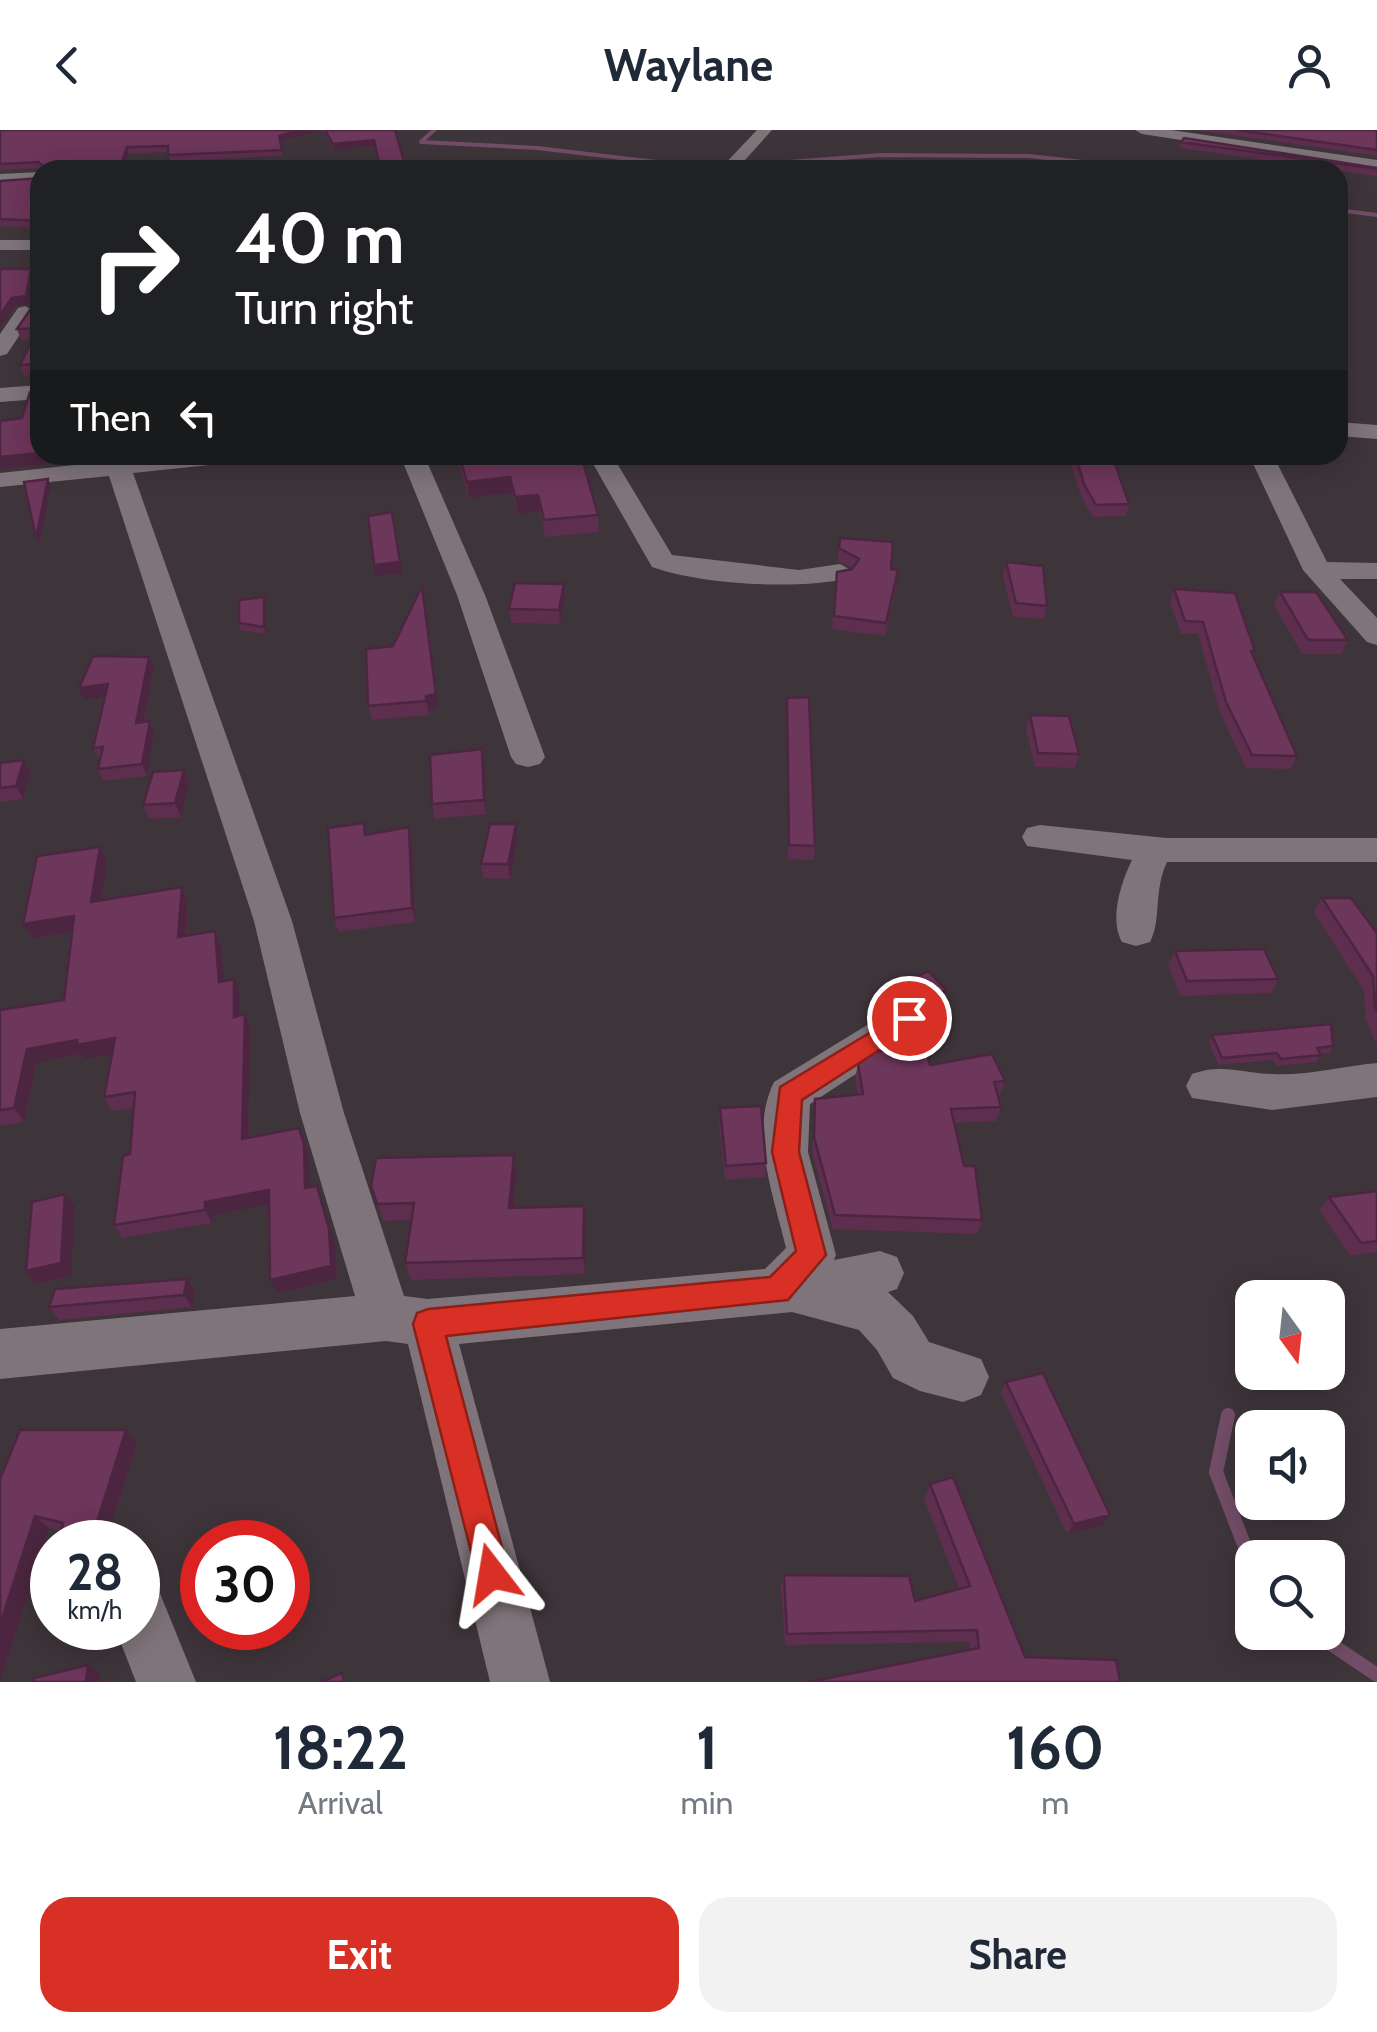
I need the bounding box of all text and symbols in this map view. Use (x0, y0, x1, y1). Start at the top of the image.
icon: back (40, 38, 95, 93)
text: Waylane (604, 38, 773, 92)
icon: person (1282, 38, 1337, 93)
text: 40 m (235, 195, 404, 281)
icon: right (70, 200, 200, 330)
text: Turn right (235, 281, 414, 335)
icon: left (171, 390, 226, 445)
text: Then (70, 394, 151, 441)
pin (867, 976, 952, 1061)
icon: arrive (882, 991, 937, 1046)
north arrow (1235, 1280, 1345, 1390)
map controls (1235, 1280, 1345, 1650)
button: sound (1235, 1410, 1345, 1520)
speed limit sign: 30 (180, 1520, 310, 1650)
position arrow (440, 1522, 544, 1626)
button: search (1235, 1540, 1345, 1650)
text: 28 (67, 1542, 123, 1603)
text: km/h (68, 1595, 122, 1625)
text: 18:22 (273, 1711, 408, 1784)
text: 1 (696, 1711, 718, 1784)
text: 160 (1006, 1711, 1104, 1784)
text: Arrival (298, 1783, 383, 1822)
text: min (681, 1783, 733, 1822)
text: m (1041, 1783, 1069, 1822)
button: Exit (40, 1897, 679, 2012)
button: Share (699, 1897, 1337, 2012)

